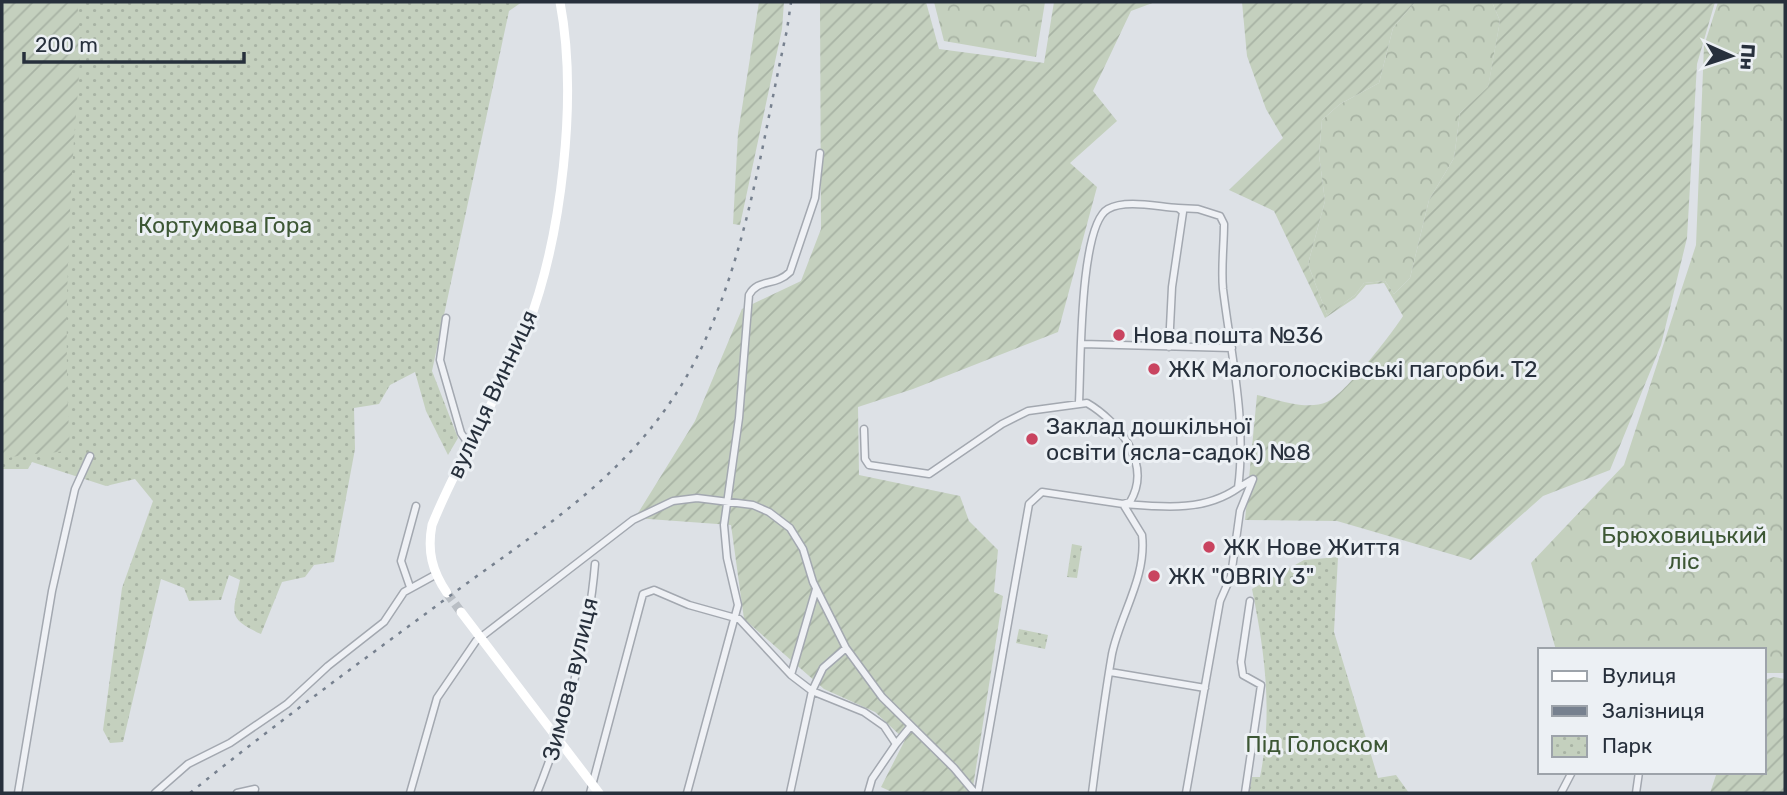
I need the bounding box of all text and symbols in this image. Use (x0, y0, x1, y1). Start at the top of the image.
scale bar (24, 21, 245, 65)
north arrow (1696, 21, 1766, 91)
text: 200 m (35, 32, 98, 57)
text: Пн (1735, 43, 1760, 71)
park label: Кортумова Гора (138, 211, 312, 239)
street label: вулиця Винниця (441, 305, 543, 483)
place label: Нова пошта №36 (1133, 321, 1323, 349)
marker: Нова пошта №36 (1111, 327, 1127, 343)
place label: ЖК Малоголосківські пагорби. Т2 (1168, 355, 1538, 383)
marker: ЖК Малоголосківські пагорби. Т2 (1146, 361, 1162, 377)
place label: Заклад дошкільної освіти (ясла-садок) №8 (1046, 412, 1311, 466)
marker: Заклад дошкільної освіти (ясла-садок) №8 (1024, 431, 1040, 447)
park label: Брюховицький ліс (1601, 521, 1767, 575)
place label: ЖК Нове Життя (1223, 533, 1400, 561)
marker: ЖК Нове Життя (1201, 539, 1217, 555)
place label: ЖК "OBRIY 3" (1168, 562, 1314, 590)
marker: ЖК "OBRIY 3" (1146, 568, 1162, 584)
street label: Зимова вулиця (536, 594, 604, 764)
legend (1538, 648, 1766, 774)
text: Вулиця (1602, 663, 1676, 688)
text: Залізниця (1602, 698, 1705, 723)
park label: Під Голоском (1245, 730, 1389, 758)
text: Парк (1602, 733, 1652, 758)

